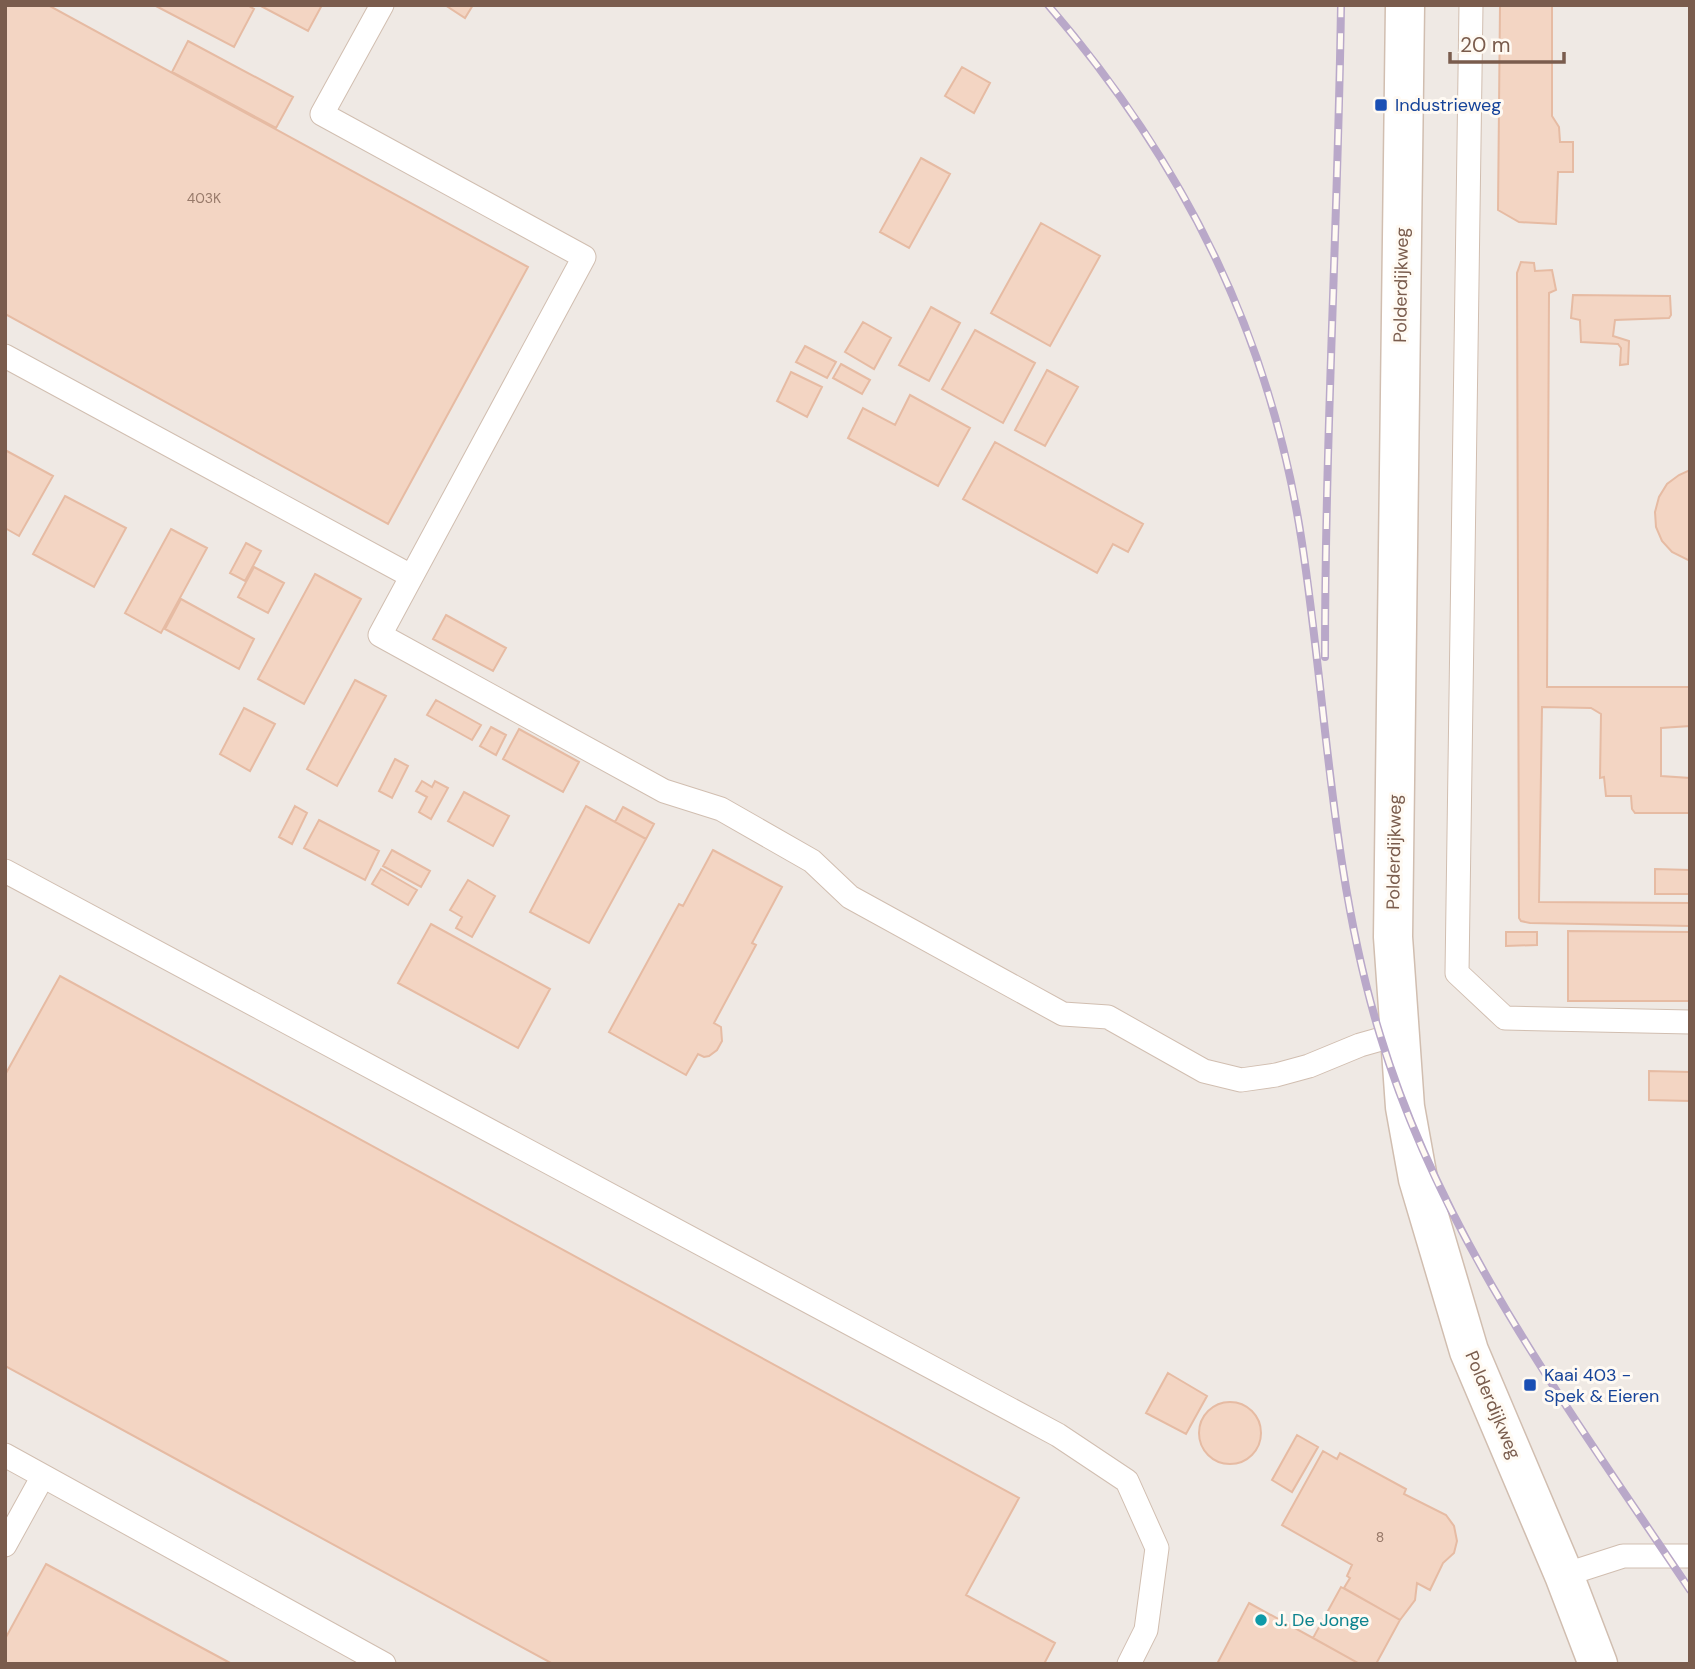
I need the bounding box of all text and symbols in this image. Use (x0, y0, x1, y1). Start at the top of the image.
scale bar (1450, 21, 1564, 65)
text: 20 m (1460, 31, 1511, 59)
place label: Industrieweg (1395, 93, 1501, 117)
marker: Industrieweg (1373, 97, 1389, 113)
house number: 403K (187, 189, 221, 207)
street label: Polderdijkweg (1388, 227, 1414, 343)
street label: Polderdijkweg (1381, 794, 1407, 910)
street label: Polderdijkweg (1459, 1347, 1527, 1463)
place label: Kaai 403 - Spek & Eieren (1544, 1363, 1659, 1408)
marker: Kaai 403 - Spek & Eieren (1522, 1377, 1538, 1393)
house number: 8 (1376, 1528, 1384, 1546)
place label: J. De Jonge (1275, 1608, 1369, 1632)
marker: J. De Jonge (1253, 1612, 1269, 1628)

